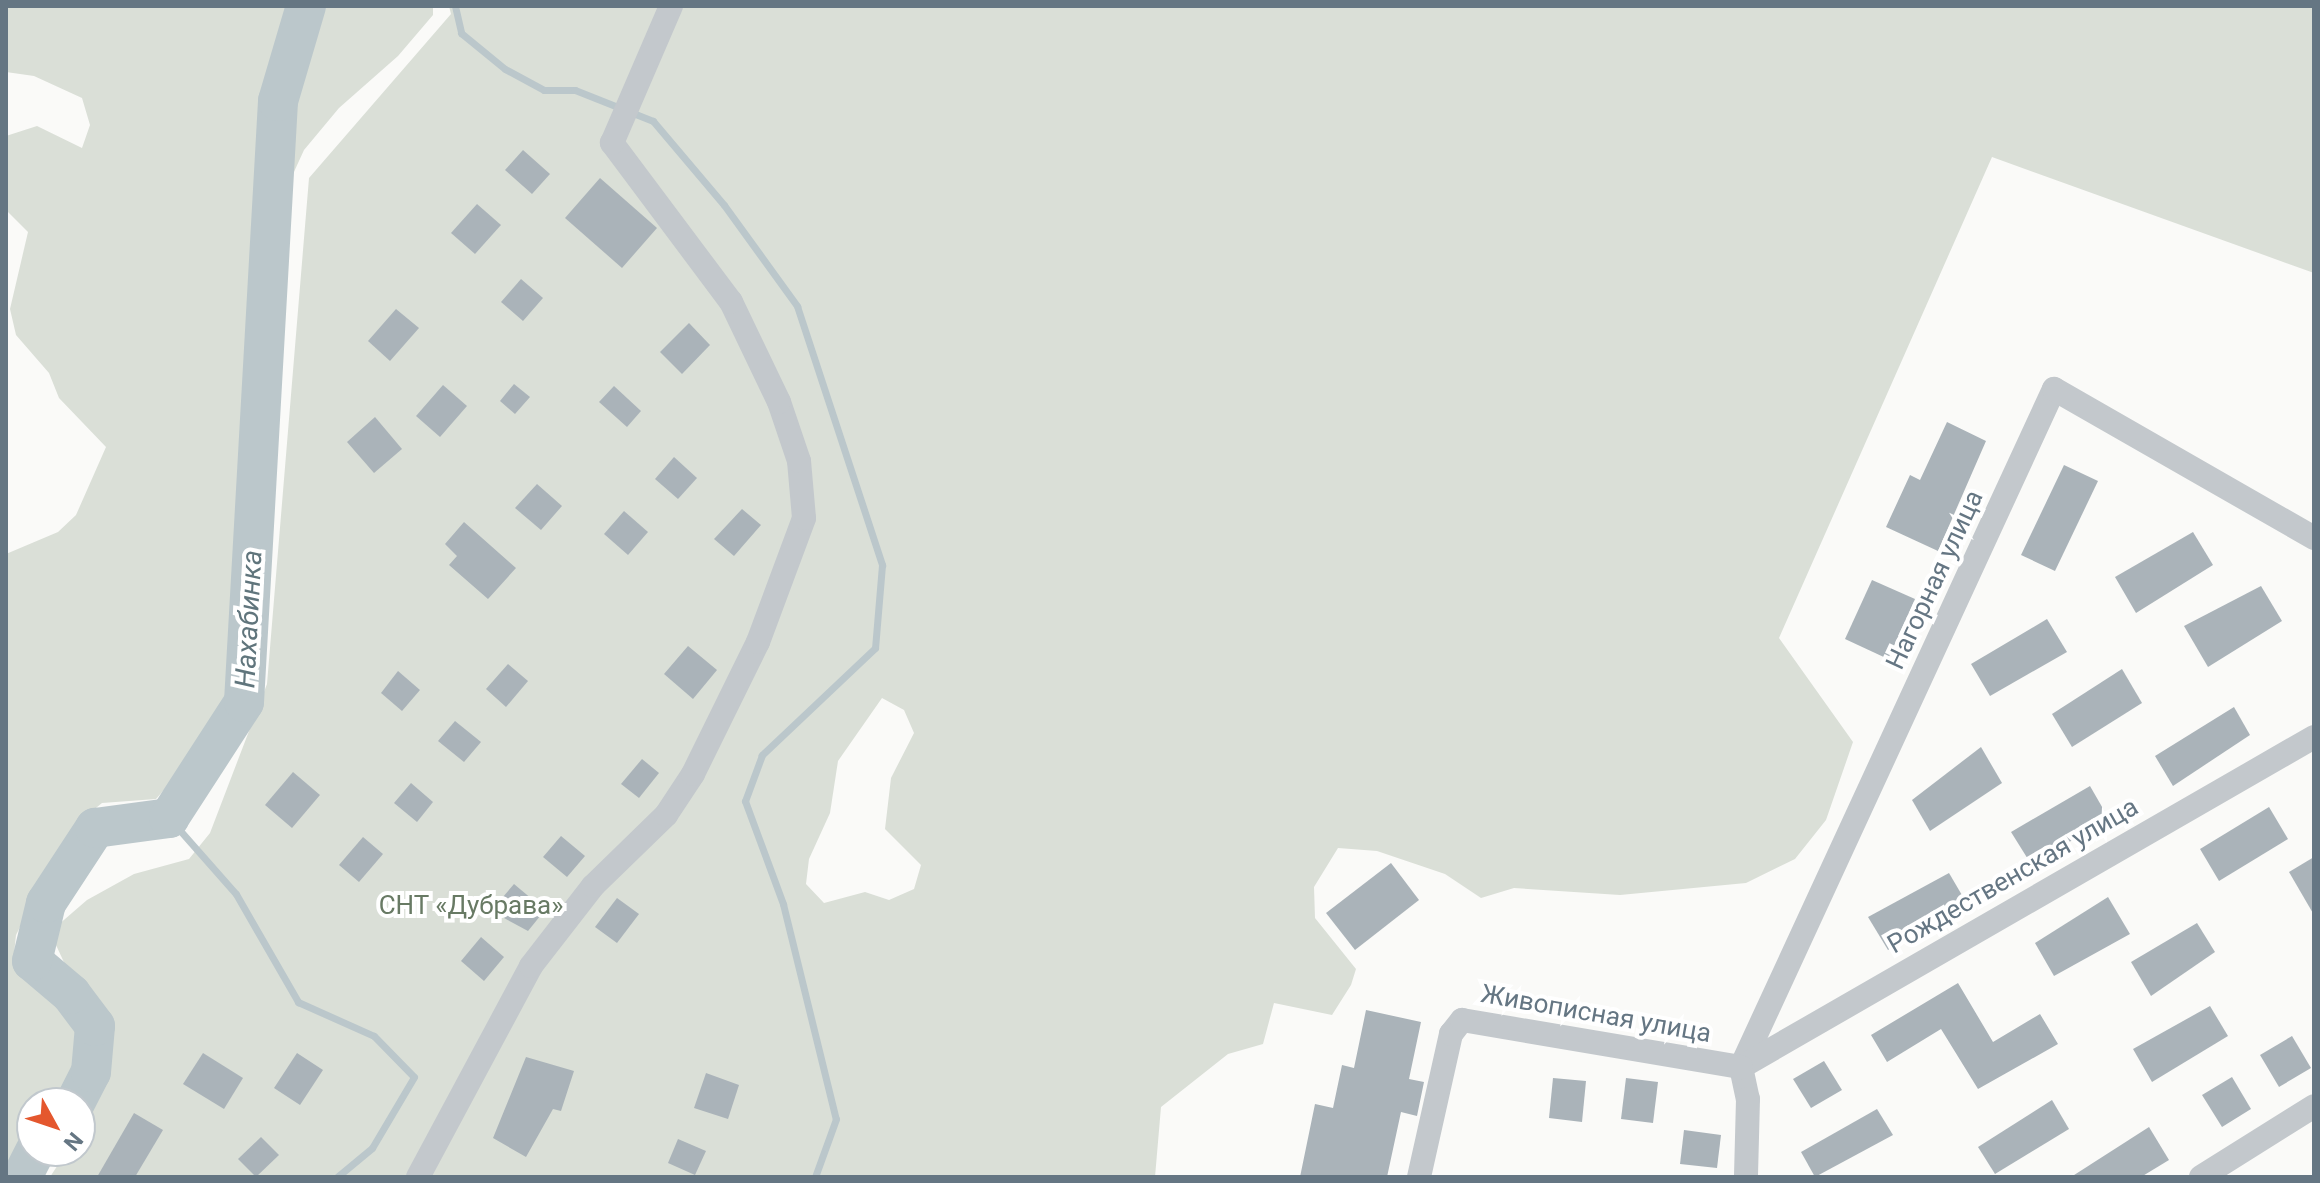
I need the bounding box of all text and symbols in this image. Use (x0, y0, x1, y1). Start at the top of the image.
street label: Нагорная улица (1880, 485, 1990, 675)
water label: Нахабинка (229, 549, 269, 689)
street label: Рождественская улица (1882, 792, 2144, 960)
park label: СНТ «Дубрава» (378, 890, 564, 922)
street label: Живописная улица (1478, 978, 1714, 1050)
north arrow (16, 1087, 96, 1167)
text: N (59, 1127, 88, 1155)

